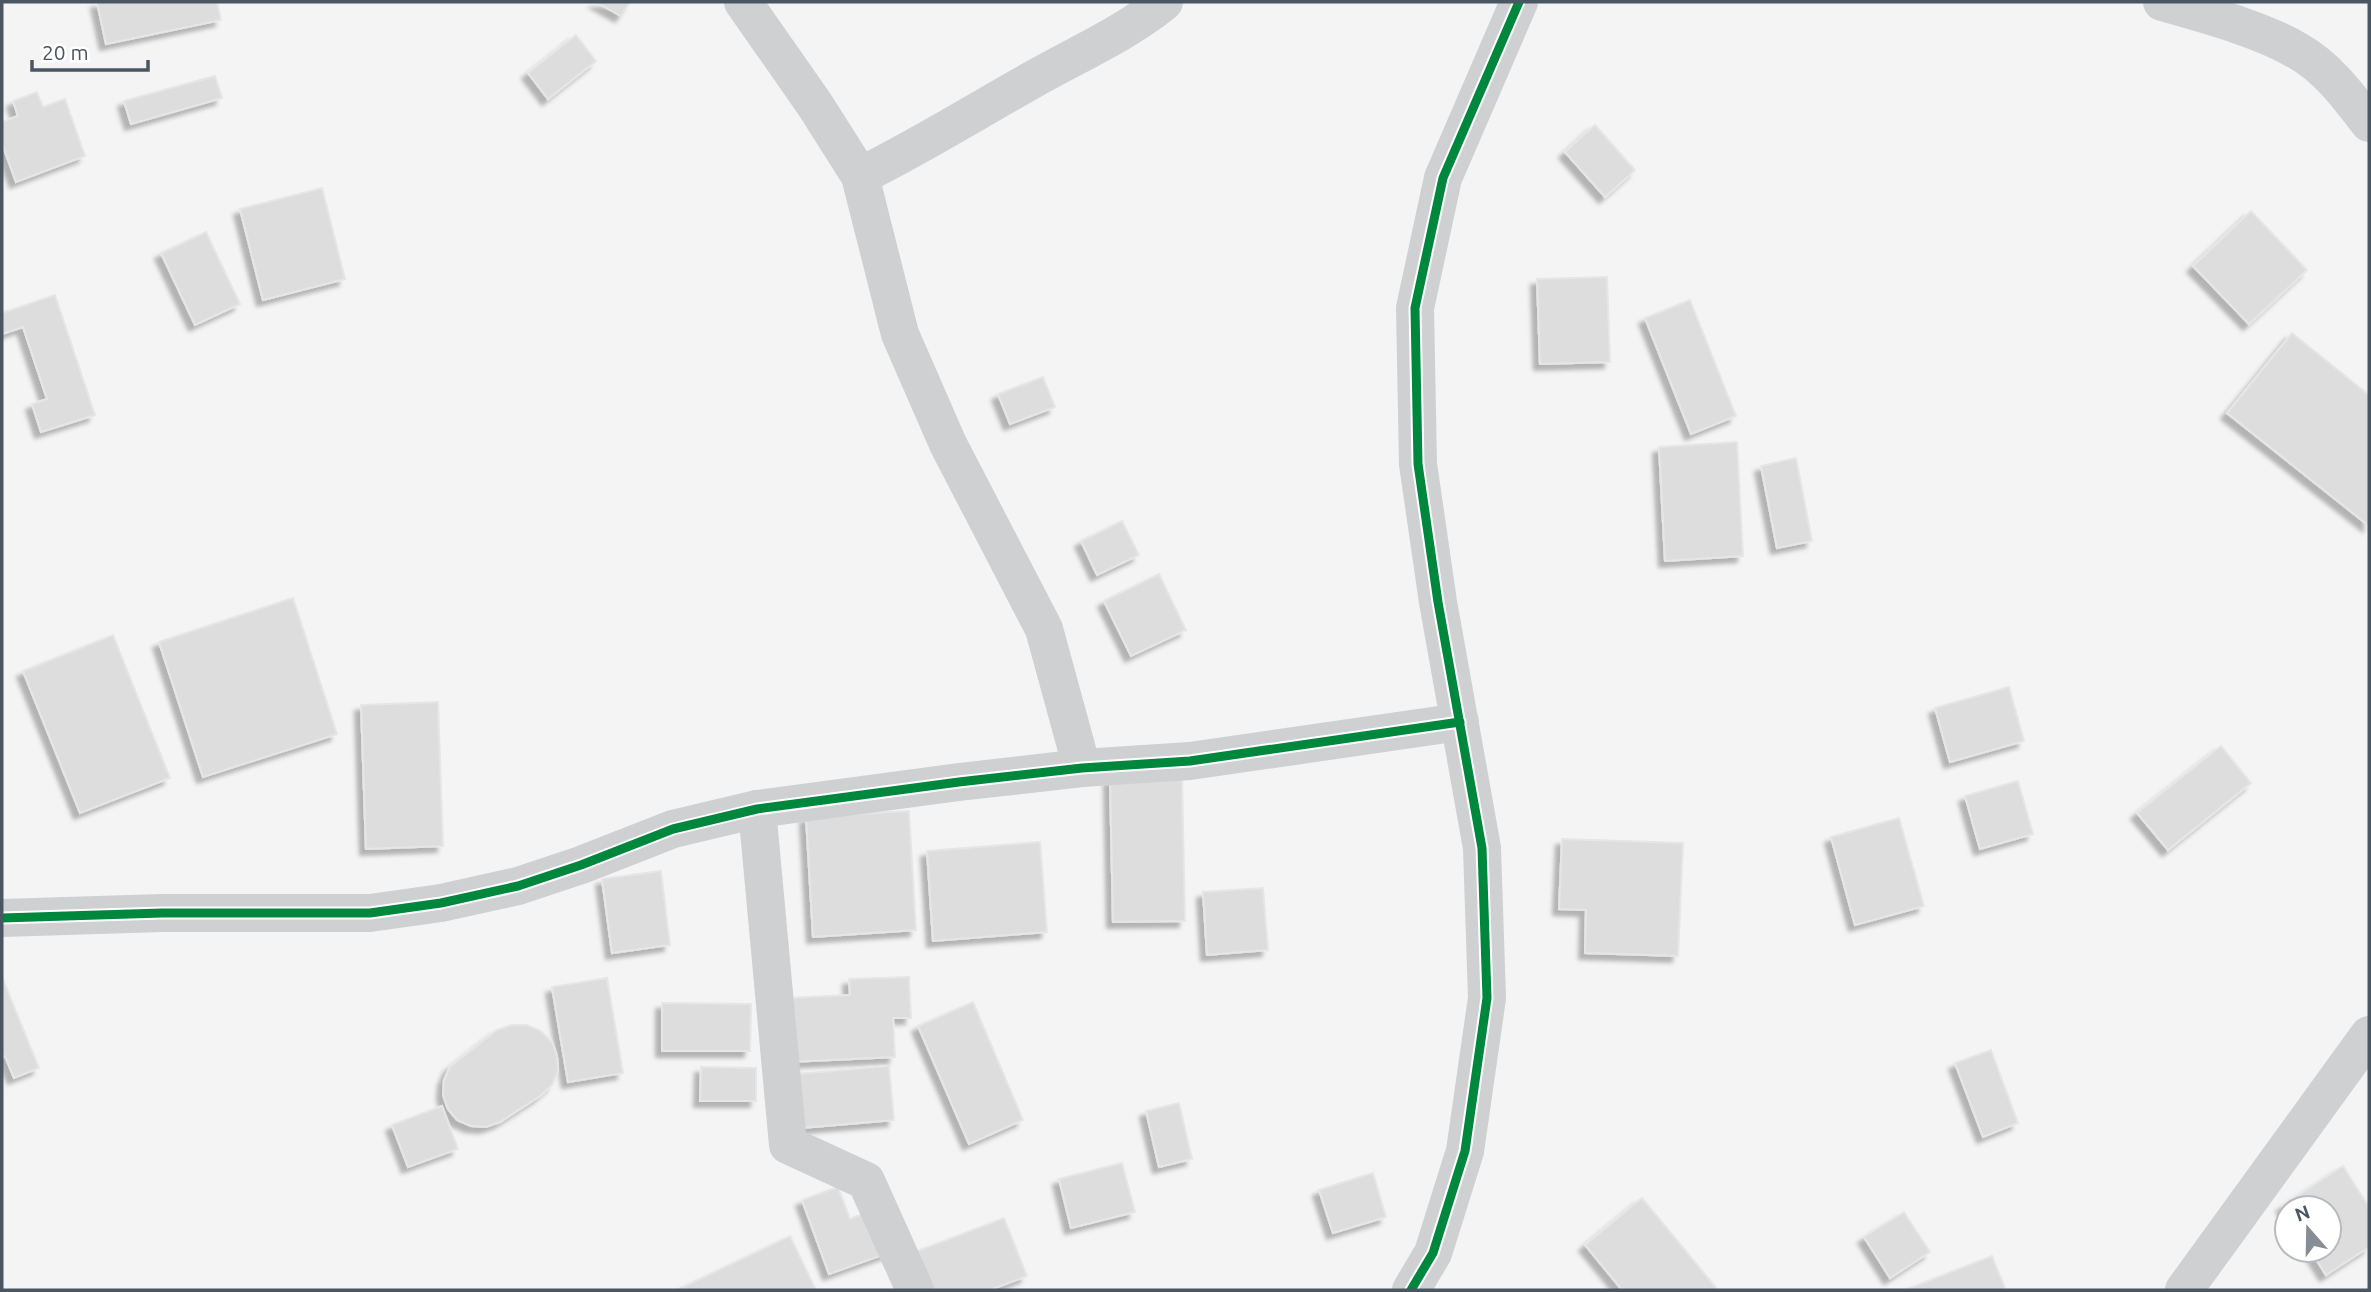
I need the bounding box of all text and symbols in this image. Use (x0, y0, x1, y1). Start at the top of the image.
scale bar (32, 28, 147, 72)
text: 20 m (42, 40, 89, 64)
north arrow (2273, 1194, 2343, 1264)
text: N (2292, 1200, 2313, 1226)

